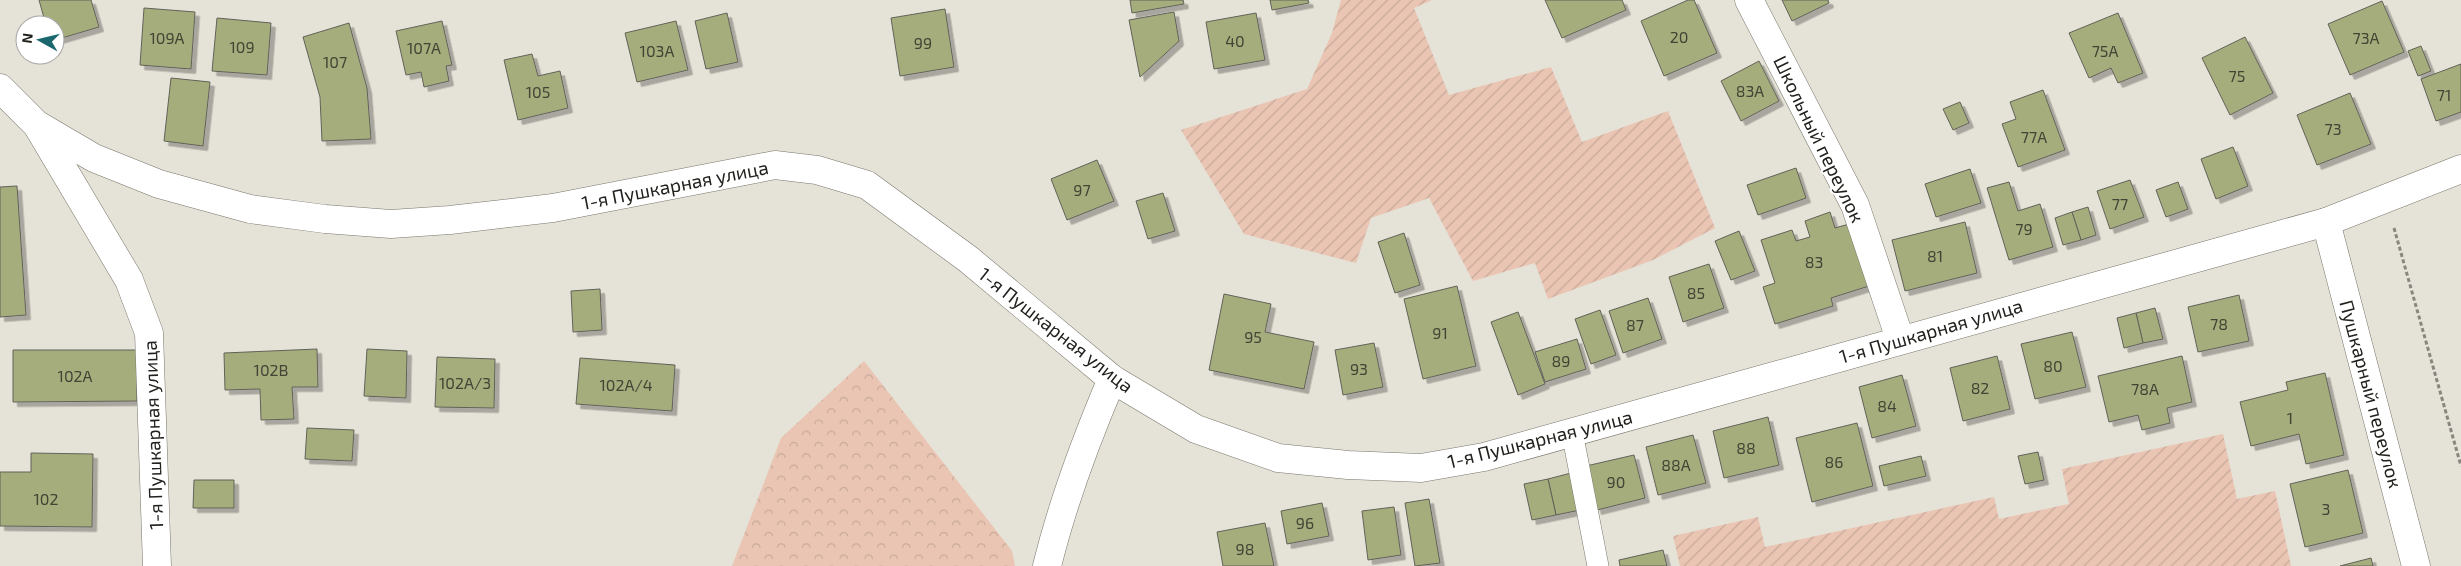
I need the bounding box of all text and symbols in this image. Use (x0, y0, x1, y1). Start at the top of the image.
north arrow (15, 15, 65, 65)
house number: 20 (1670, 27, 1688, 46)
house number: 109А (149, 28, 185, 47)
house number: 73А (2352, 28, 2380, 47)
house number: 40 (1225, 31, 1245, 50)
text: N (18, 32, 36, 44)
house number: 99 (914, 33, 932, 52)
house number: 109 (229, 37, 255, 56)
house number: 107А (407, 38, 441, 57)
house number: 103А (640, 41, 674, 60)
house number: 75А (2092, 41, 2118, 60)
house number: 107 (323, 52, 347, 71)
street label: Школьный переулок (1768, 52, 1870, 226)
house number: 75 (2229, 66, 2245, 85)
house number: 83А (1736, 81, 1764, 100)
house number: 105 (526, 82, 550, 101)
house number: 71 (2437, 85, 2451, 104)
house number: 73 (2324, 119, 2342, 138)
house number: 77А (2021, 127, 2047, 146)
street label: 1-я Пушкарная улица (580, 155, 770, 215)
house number: 97 (1073, 180, 1091, 199)
house number: 77 (2112, 194, 2128, 213)
house number: 79 (2015, 219, 2033, 238)
house number: 81 (1927, 246, 1943, 265)
house number: 83 (1805, 252, 1823, 271)
street label: 1-я Пушкарная улица (974, 262, 1138, 398)
house number: 85 (1687, 283, 1705, 302)
street label: 1-я Пушкарная улица (1837, 293, 2025, 369)
street label: Пушкарный переулок (2334, 297, 2408, 491)
house number: 78 (2210, 314, 2228, 333)
house number: 87 (1626, 315, 1644, 334)
house number: 91 (1432, 323, 1448, 342)
house number: 95 (1244, 327, 1262, 346)
street label: 1-я Пушкарная улица (138, 340, 168, 530)
house number: 89 (1552, 351, 1570, 370)
house number: 80 (2043, 356, 2063, 375)
house number: 93 (1350, 359, 1368, 378)
house number: 102В (254, 360, 288, 379)
house number: 102А (58, 366, 93, 385)
house number: 102А/3 (439, 373, 491, 392)
house number: 102А/4 (599, 375, 653, 394)
house number: 82 (1971, 378, 1989, 397)
house number: 78А (2131, 379, 2159, 398)
house number: 84 (1877, 396, 1897, 415)
street label: 1-я Пушкарная улица (1445, 404, 1635, 474)
house number: 1 (2287, 408, 2293, 427)
house number: 88 (1736, 438, 1756, 457)
house number: 86 (1825, 452, 1843, 471)
house number: 88А (1661, 455, 1691, 474)
house number: 90 (1607, 472, 1625, 491)
house number: 102 (33, 489, 59, 508)
house number: 3 (2322, 499, 2330, 518)
house number: 96 (1296, 513, 1314, 532)
house number: 98 (1236, 539, 1254, 558)

